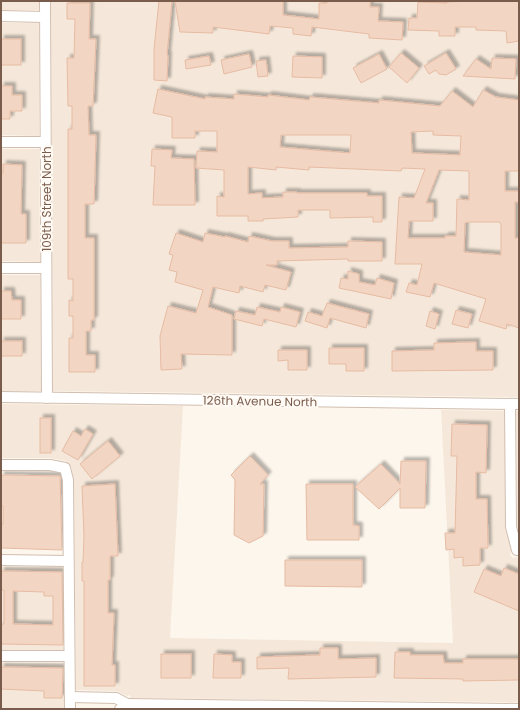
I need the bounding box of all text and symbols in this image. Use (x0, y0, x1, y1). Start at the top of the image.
street label: 109th Street North (38, 146, 55, 252)
street label: 126th Avenue North (203, 392, 317, 410)

